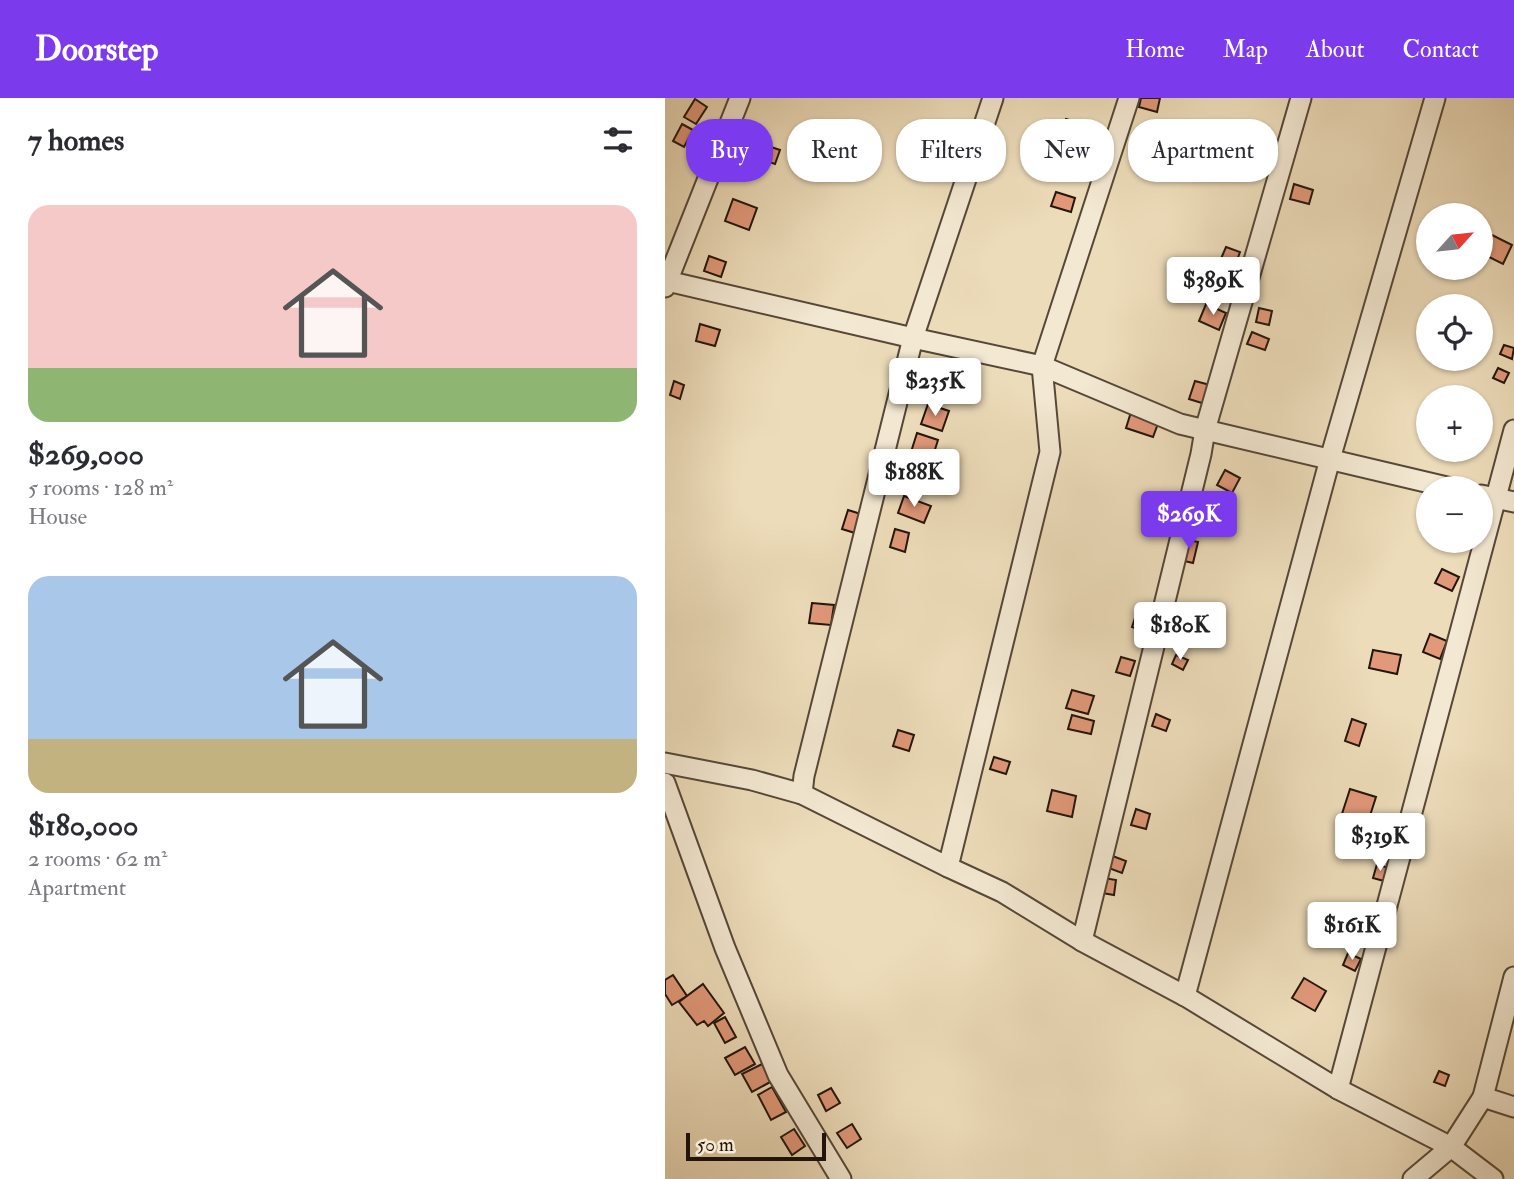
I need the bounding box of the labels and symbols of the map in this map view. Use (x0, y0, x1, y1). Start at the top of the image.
north arrow (1416, 203, 1493, 280)
pin: $389K (1164, 258, 1262, 317)
pin: $235K (886, 358, 984, 418)
pin: $188K (865, 450, 963, 509)
pin: $269K (1140, 491, 1238, 551)
pin: $180K (1131, 602, 1229, 662)
pin: $319K (1331, 814, 1429, 873)
pin: $161K (1303, 902, 1401, 962)
scale bar (686, 1130, 826, 1162)

